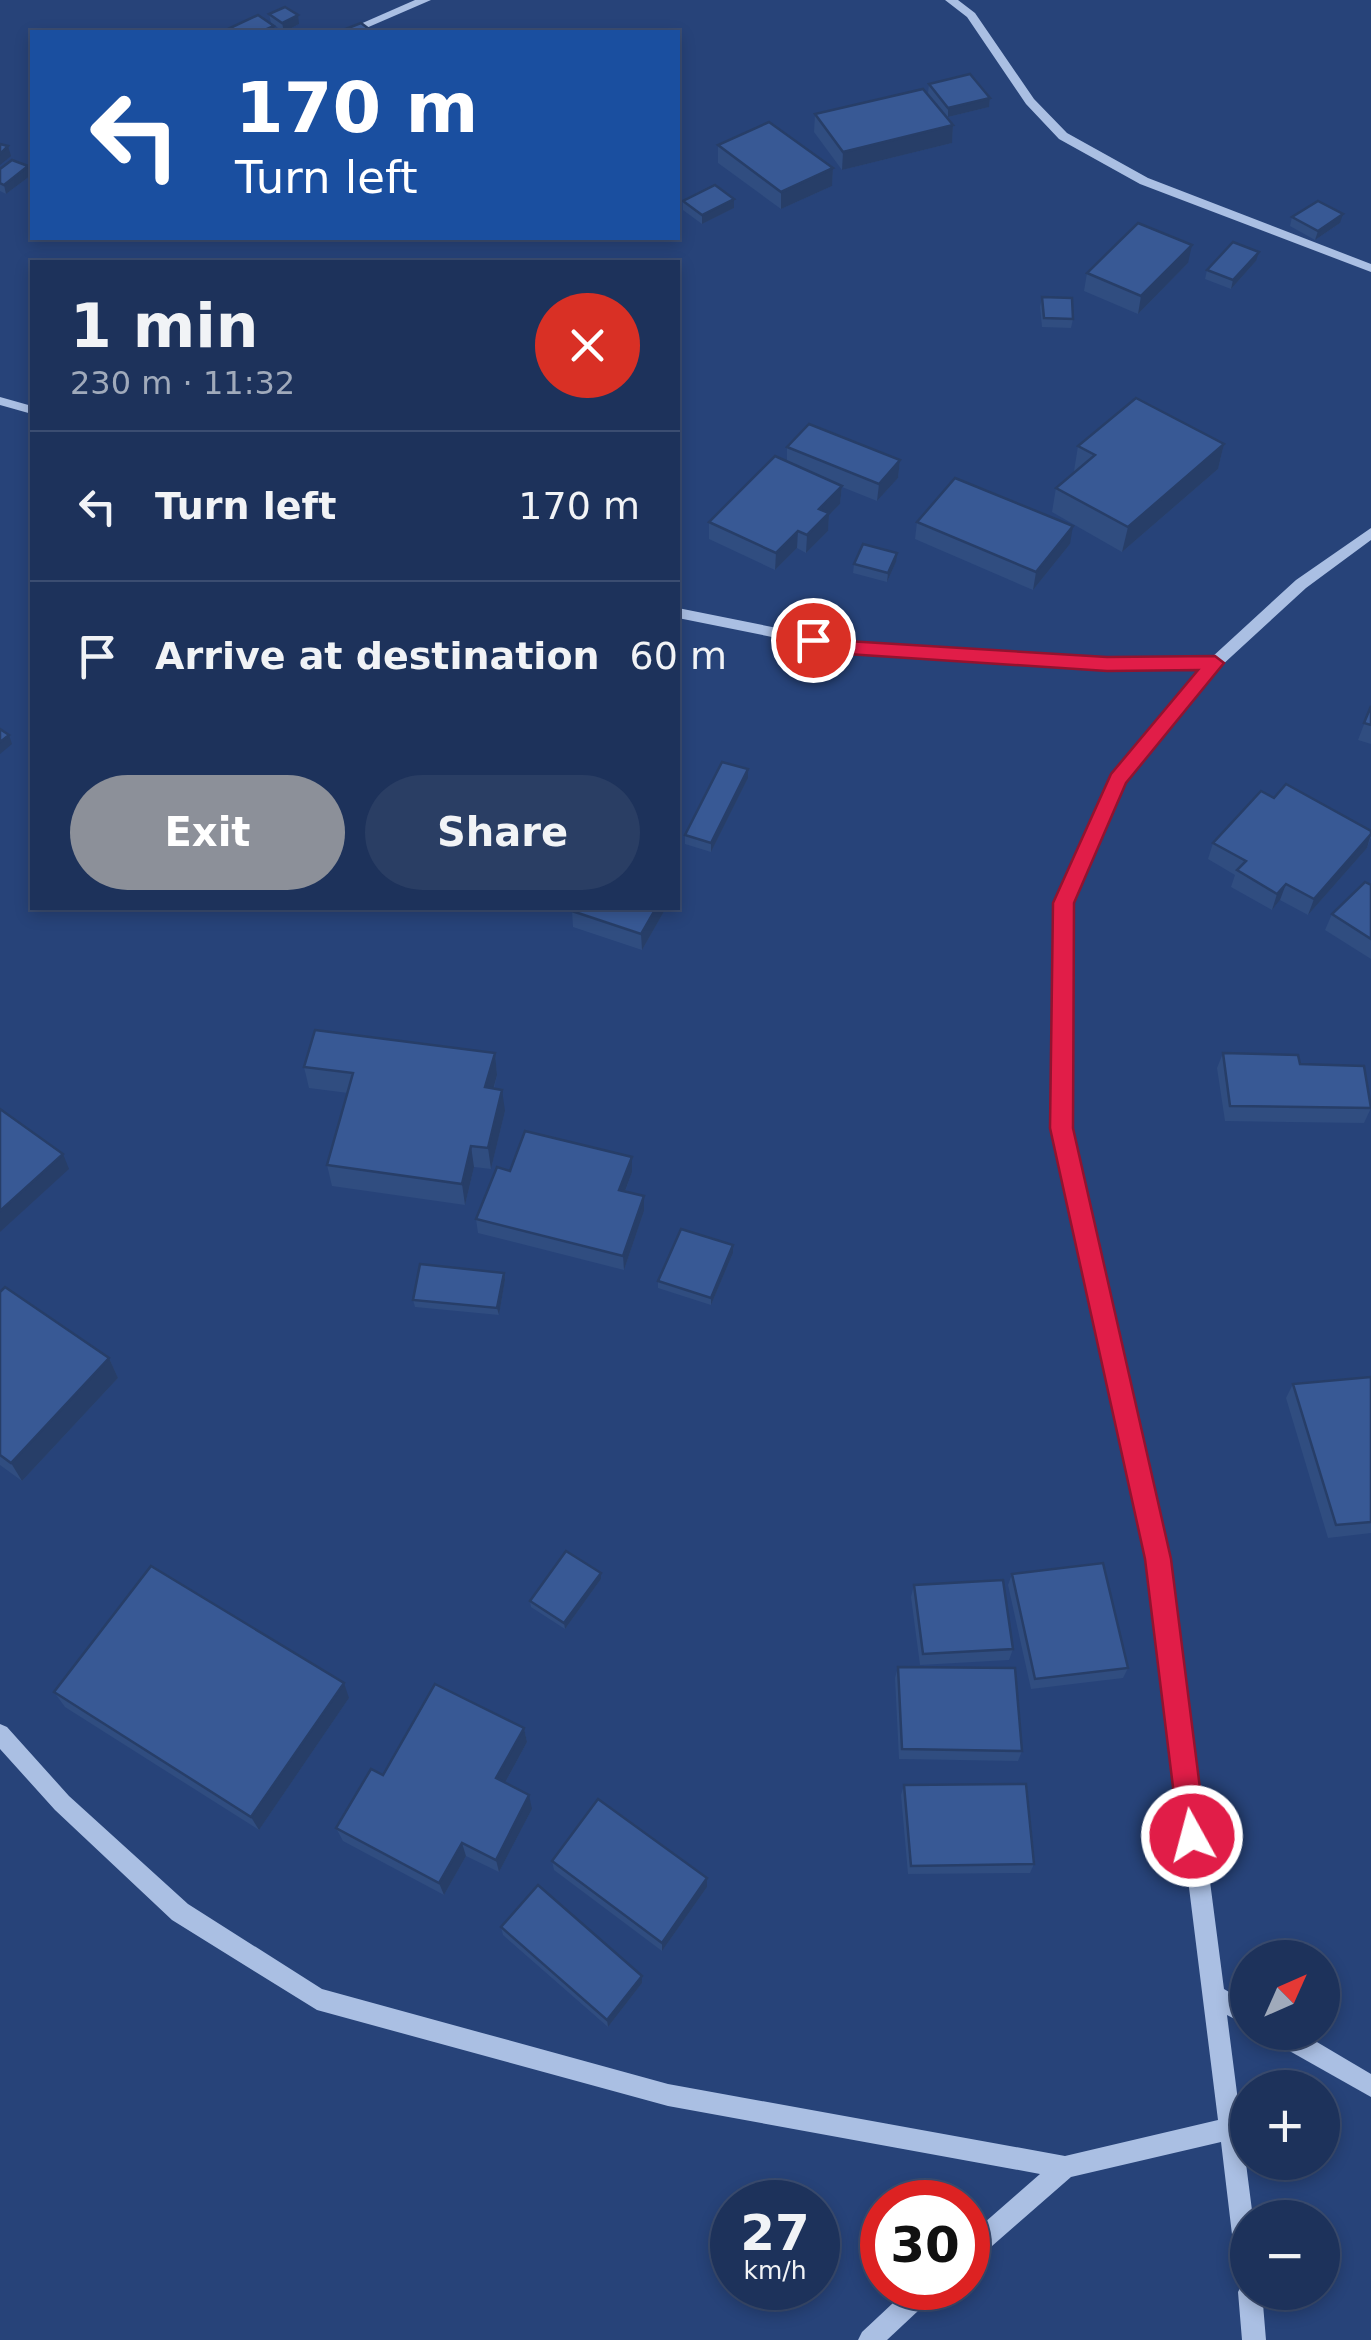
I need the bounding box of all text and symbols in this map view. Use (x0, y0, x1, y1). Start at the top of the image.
text: 170 m (235, 67, 478, 149)
icon: left (70, 70, 200, 200)
text: Turn left (235, 151, 418, 204)
text: 1 min (70, 291, 258, 361)
button: close (535, 293, 640, 398)
text: 230 m · 11:32 (70, 364, 295, 402)
icon: left (70, 479, 125, 534)
text: Turn left (155, 484, 336, 528)
text: 170 m (518, 484, 640, 528)
pin (771, 598, 856, 683)
icon: arrive (786, 613, 841, 668)
icon: arrive (70, 629, 125, 684)
text: Arrive at destination (155, 634, 600, 678)
text: 60 m (630, 634, 727, 678)
button: Exit (70, 775, 345, 890)
button: Share (365, 775, 640, 890)
position arrow (1140, 1784, 1244, 1888)
north arrow (1230, 1940, 1340, 2050)
map controls (1230, 1940, 1340, 2310)
button: + (1230, 2070, 1340, 2180)
speed limit sign: 30 (860, 2180, 990, 2310)
button: − (1230, 2200, 1340, 2310)
text: 27 (740, 2204, 810, 2262)
text: km/h (743, 2256, 807, 2285)

